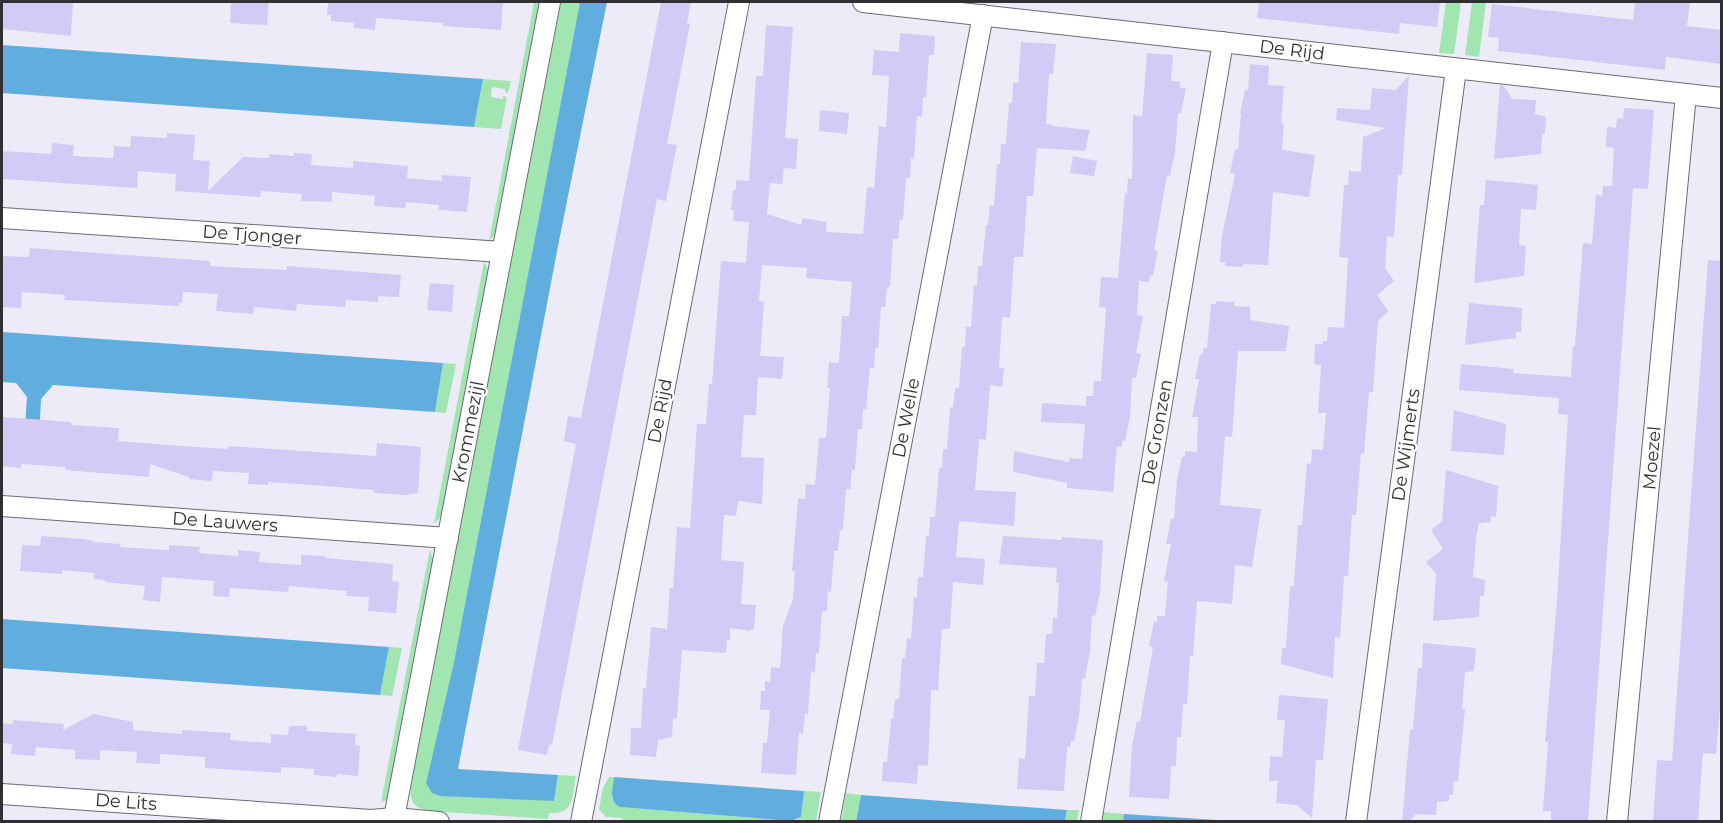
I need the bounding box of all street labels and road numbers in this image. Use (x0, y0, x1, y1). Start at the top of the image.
street label: De Rijd (1258, 35, 1326, 65)
street label: De Tjonger (202, 221, 302, 249)
street label: De Welle (887, 376, 925, 460)
street label: De Rijd (643, 377, 677, 445)
street label: De Gronzen (1137, 377, 1177, 487)
street label: Krommezijl (447, 379, 489, 485)
street label: De Wijmerts (1387, 387, 1425, 503)
street label: Moezel (1638, 425, 1666, 491)
street label: De Lauwers (171, 507, 279, 537)
street label: De Lits (94, 789, 158, 815)

